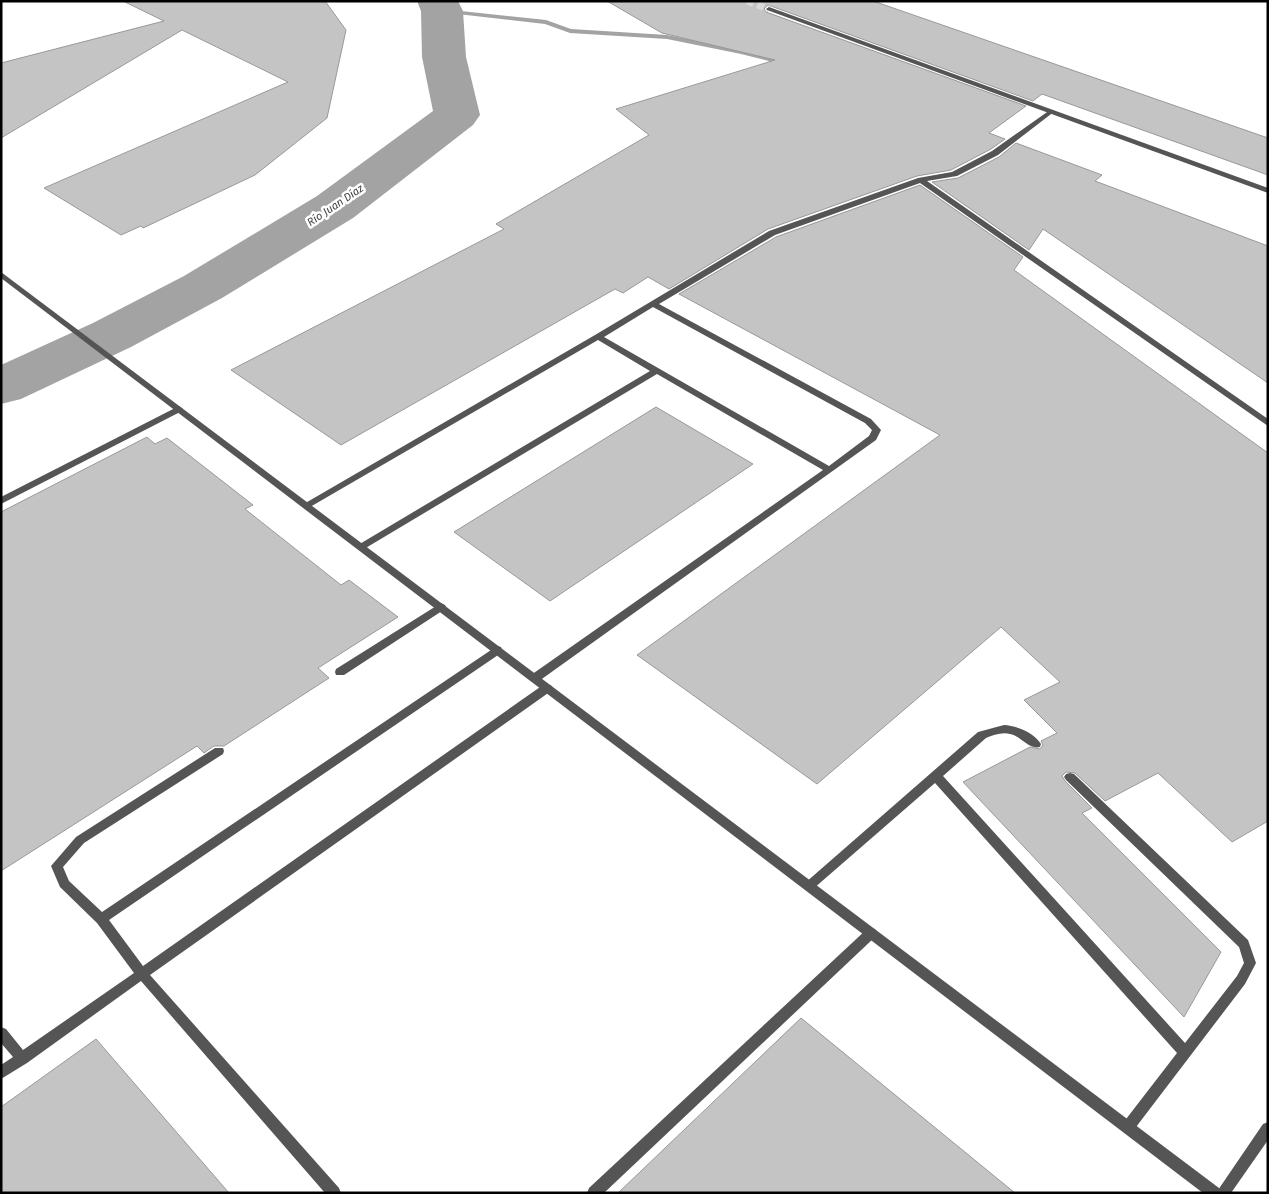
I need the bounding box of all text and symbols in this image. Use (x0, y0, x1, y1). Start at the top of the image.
water label: Río Juan Díaz (305, 182, 366, 229)

